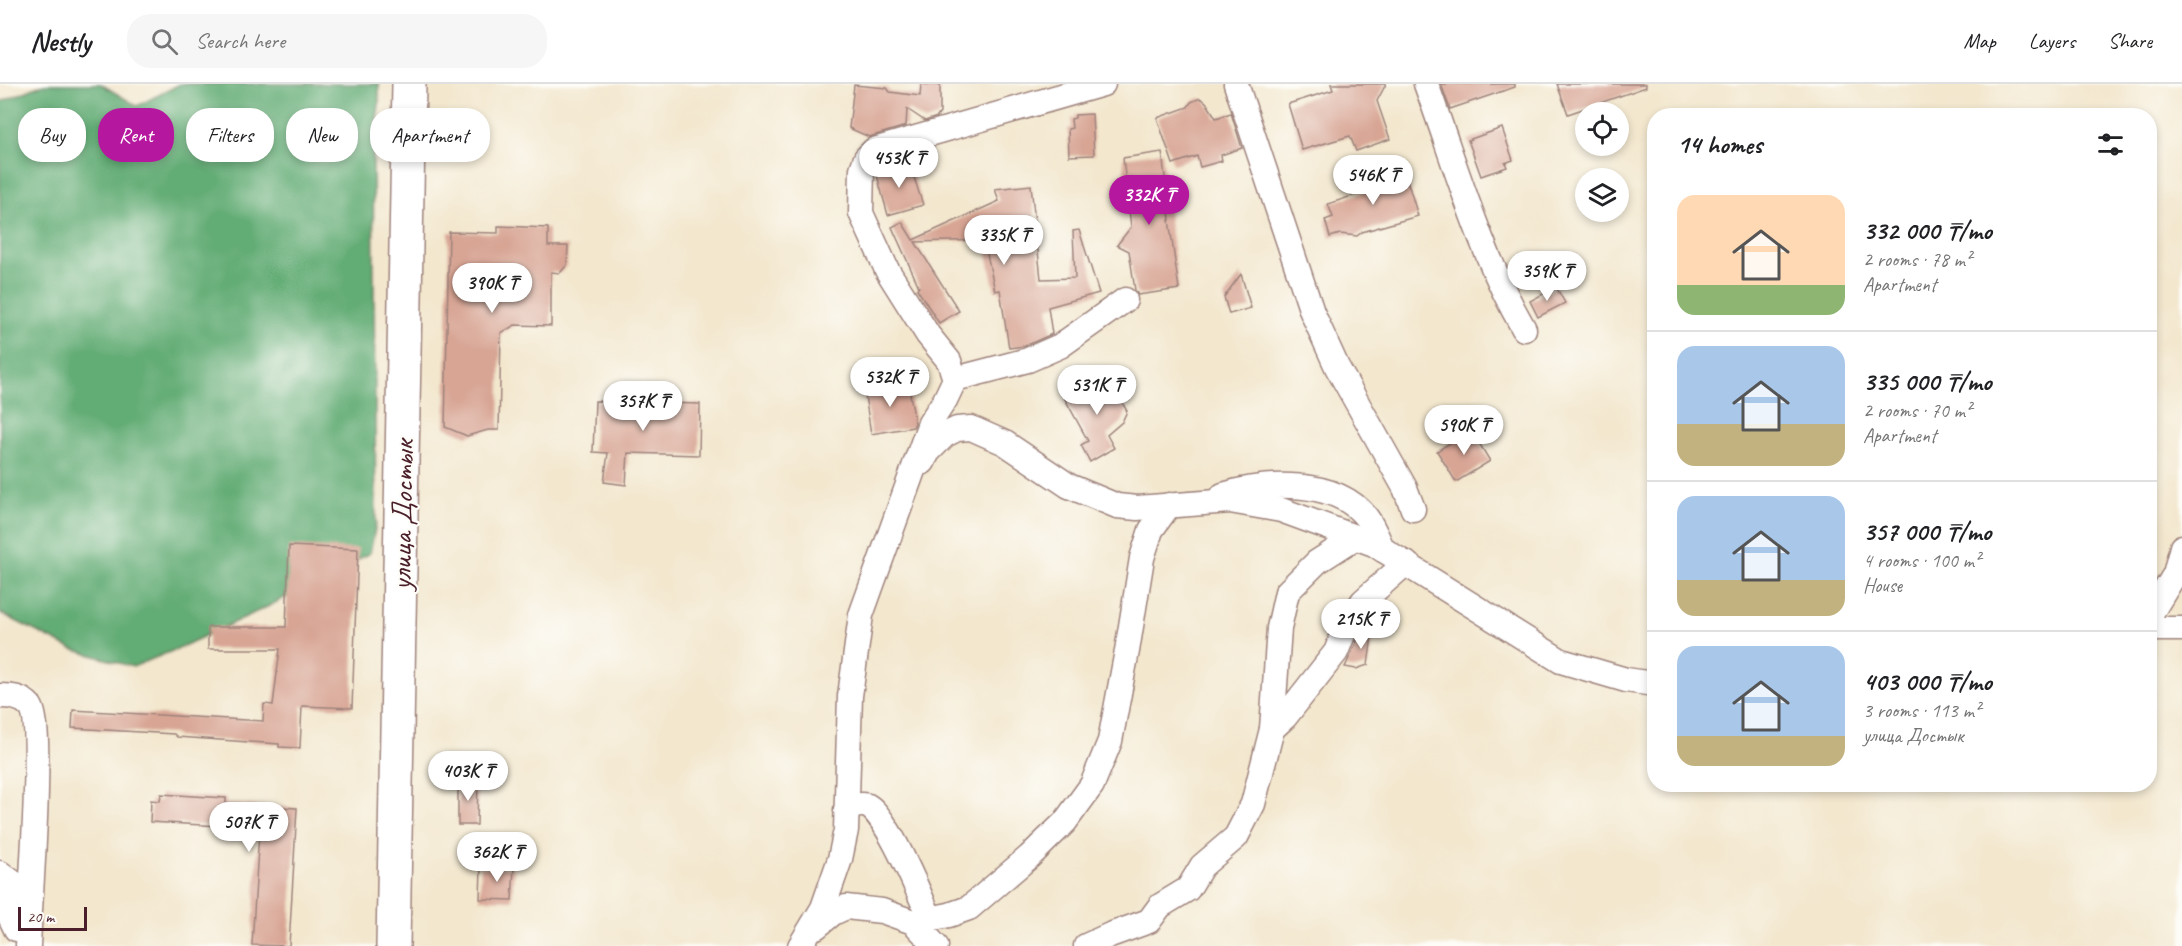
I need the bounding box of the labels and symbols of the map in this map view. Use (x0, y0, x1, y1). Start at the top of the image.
pin: 453K ₸ (850, 138, 948, 189)
pin: 546K ₸ (1324, 155, 1422, 206)
pin: 332K ₸ (1100, 175, 1198, 226)
pin: 335K ₸ (955, 215, 1053, 266)
pin: 359K ₸ (1498, 251, 1596, 302)
pin: 390K ₸ (443, 263, 541, 314)
pin: 532K ₸ (841, 357, 939, 408)
pin: 531K ₸ (1048, 365, 1146, 416)
pin: 357K ₸ (594, 381, 692, 432)
pin: 590K ₸ (1415, 405, 1513, 456)
street label: улица Достык (382, 436, 422, 593)
pin: 215K ₸ (1312, 599, 1410, 650)
pin: 403K ₸ (419, 751, 517, 802)
pin: 507K ₸ (200, 802, 298, 853)
pin: 362K ₸ (448, 832, 546, 883)
scale bar (18, 904, 87, 932)

